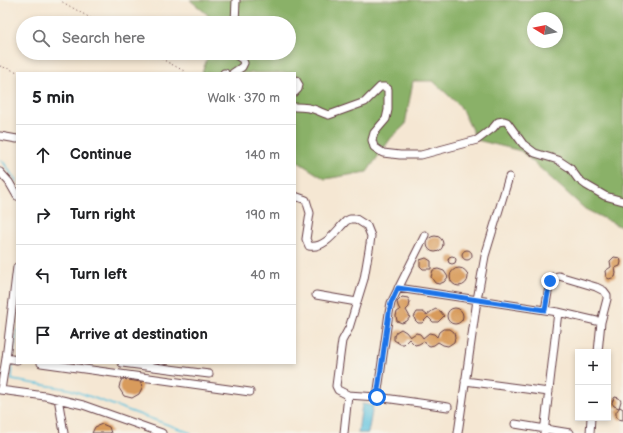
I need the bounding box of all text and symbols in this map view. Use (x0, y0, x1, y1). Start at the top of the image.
north arrow (527, 12, 563, 48)
search box (16, 16, 296, 60)
icon: search (30, 27, 52, 49)
text: Search here (62, 29, 145, 48)
text: 5 min (32, 88, 75, 108)
text: Walk · 370 m (207, 90, 280, 106)
icon: ahead (32, 144, 54, 166)
text: Continue (70, 145, 132, 164)
text: 140 m (245, 147, 280, 163)
icon: right (32, 204, 54, 226)
text: Turn right (70, 205, 135, 224)
text: 190 m (246, 207, 280, 223)
icon: left (32, 264, 54, 286)
text: Turn left (70, 265, 127, 284)
text: 40 m (250, 267, 280, 283)
route end (541, 272, 559, 290)
icon: arrive (32, 324, 54, 346)
text: Arrive at destination (70, 325, 208, 344)
map controls (575, 349, 611, 421)
button: + (575, 349, 611, 385)
button: − (575, 385, 611, 421)
route start (368, 388, 386, 406)

